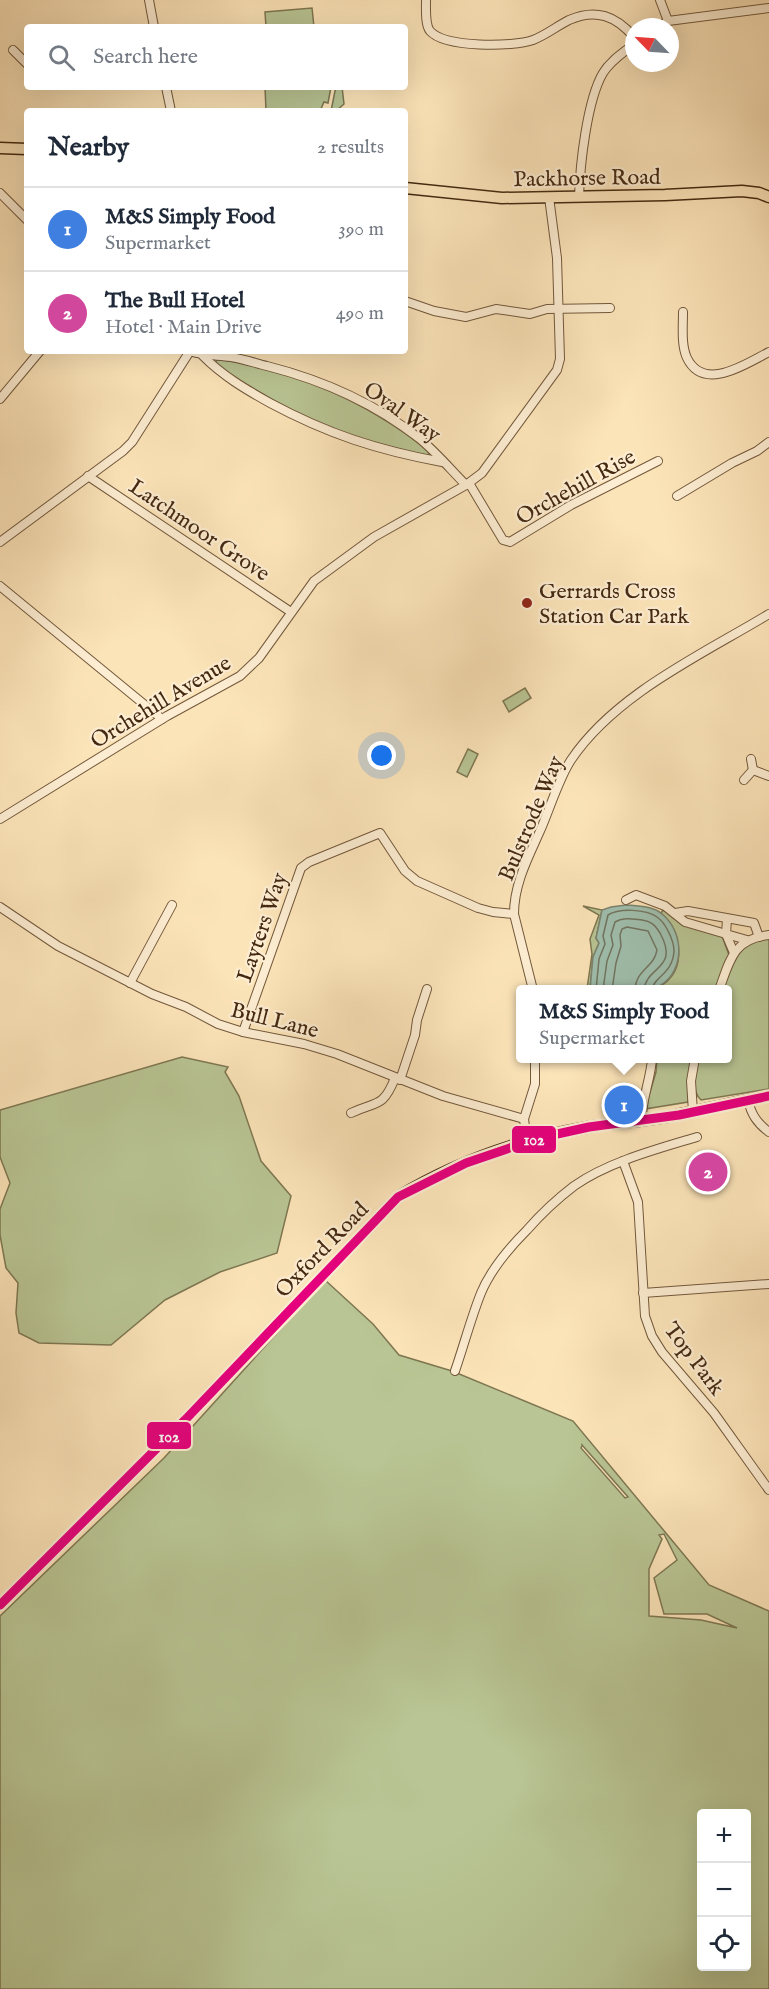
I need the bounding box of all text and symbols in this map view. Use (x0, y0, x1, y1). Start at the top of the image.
north arrow (625, 18, 679, 72)
search box (24, 24, 408, 90)
icon: search (45, 41, 78, 74)
text: Search here (93, 43, 198, 71)
text: Nearby (48, 131, 129, 164)
text: 2 results (317, 135, 384, 160)
street label: Packhorse Road (513, 164, 661, 194)
text: M&S Simply Food (105, 203, 275, 231)
text: 1 (64, 217, 71, 242)
text: 390 m (338, 217, 384, 242)
text: Supermarket (105, 231, 211, 256)
text: The Bull Hotel (105, 287, 245, 315)
text: 2 (63, 301, 72, 326)
text: 490 m (336, 301, 384, 326)
text: Hotel · Main Drive (105, 315, 262, 340)
street label: Oval Way (358, 376, 446, 449)
street label: Orchehill Rise (511, 443, 641, 532)
street label: Latchmoor Grove (123, 473, 275, 588)
place label: Gerrards Cross Station Car Park (539, 578, 689, 631)
marker: Gerrards Cross Station Car Park (520, 596, 534, 610)
street label: Orchehill Avenue (86, 650, 236, 756)
your location (367, 741, 396, 770)
street label: Bulstrode Way (493, 752, 571, 886)
street label: Layters Way (231, 869, 295, 986)
popup (516, 985, 732, 1063)
street label: Bull Lane (228, 996, 321, 1045)
text: M&S Simply Food (539, 998, 709, 1026)
text: Supermarket (539, 1026, 645, 1051)
pin: 1 (604, 1082, 644, 1128)
line badge: 102 (511, 1125, 557, 1154)
text: 102 (523, 1131, 545, 1151)
pin: 2 (688, 1150, 728, 1194)
street label: Oxford Road (270, 1196, 375, 1304)
street label: Top Park (657, 1317, 730, 1402)
line badge: 102 (146, 1421, 192, 1450)
text: 102 (158, 1428, 180, 1448)
map controls (697, 1809, 751, 1971)
button: + (697, 1809, 751, 1863)
button: − (697, 1863, 751, 1917)
button: locate (697, 1917, 751, 1971)

